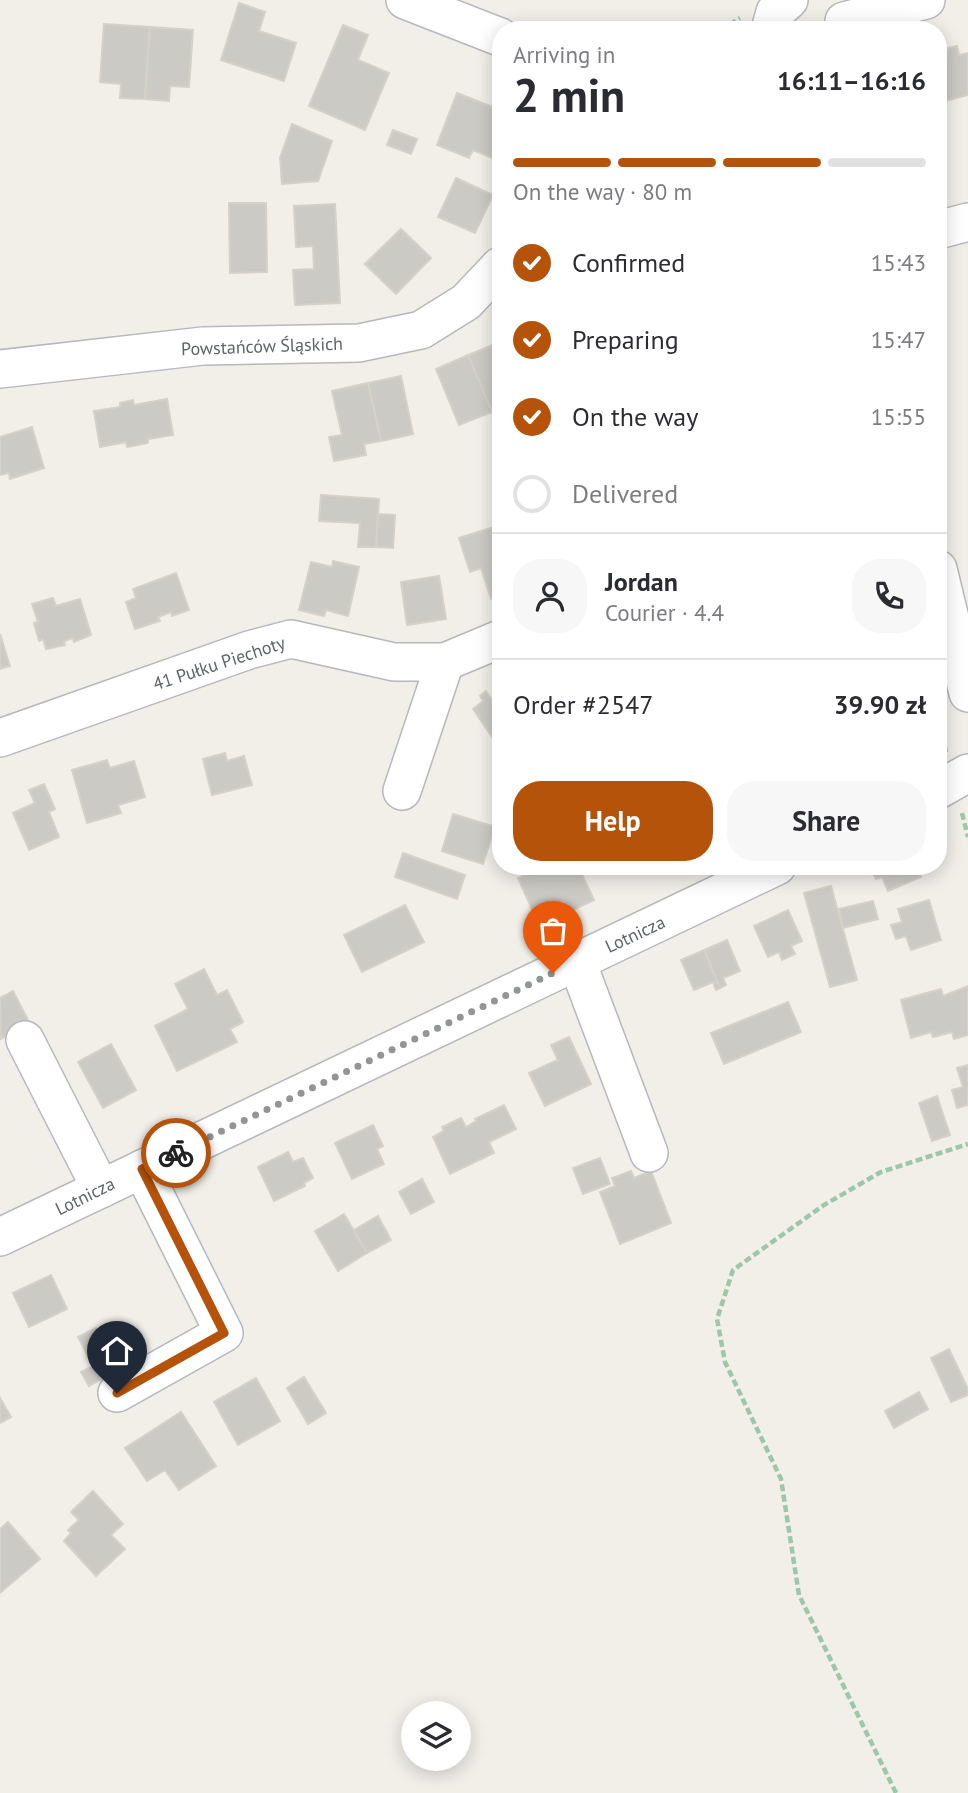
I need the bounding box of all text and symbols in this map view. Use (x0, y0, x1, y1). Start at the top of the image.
text: Arriving in (513, 40, 615, 69)
text: 16:11–16:16 (777, 64, 926, 97)
text: 2 min (513, 65, 625, 125)
text: On the way · 80 m (513, 177, 692, 206)
icon: check (513, 244, 551, 282)
text: Confirmed (572, 246, 685, 279)
text: 15:43 (871, 248, 926, 277)
icon: check (513, 321, 551, 359)
text: Preparing (572, 323, 679, 356)
text: 15:47 (871, 325, 926, 354)
street label: Powstańców Śląskich (181, 332, 343, 360)
icon: check (513, 398, 551, 436)
text: On the way (572, 400, 698, 433)
text: 15:55 (871, 402, 926, 431)
text: Delivered (572, 477, 678, 510)
button: person (513, 559, 587, 633)
button: phone (852, 559, 926, 633)
text: Jordan (605, 565, 678, 598)
text: Courier · 4.4 (605, 598, 724, 627)
street label: 41 Pułku Piechoty (150, 631, 289, 695)
text: Order #2547 (513, 688, 653, 721)
text: 39.90 zł (834, 688, 926, 721)
button: Help (513, 781, 713, 861)
button: Share (727, 781, 926, 861)
pin (523, 901, 583, 973)
street label: Lotnicza (601, 910, 669, 958)
icon: bag (534, 912, 572, 950)
courier (141, 1118, 211, 1188)
icon: bike (157, 1134, 195, 1172)
street label: Lotnicza (51, 1172, 119, 1220)
pin (87, 1321, 147, 1393)
icon: home (98, 1332, 136, 1370)
map controls (401, 1701, 471, 1771)
button: layers (401, 1701, 471, 1771)

